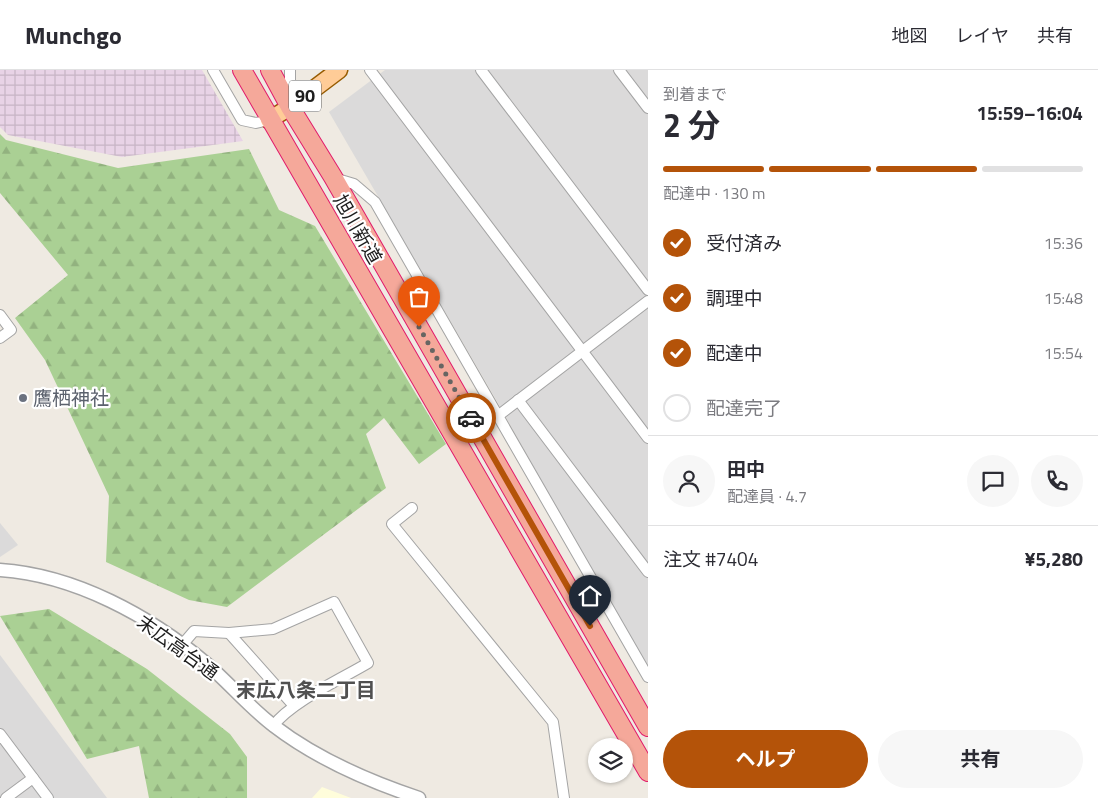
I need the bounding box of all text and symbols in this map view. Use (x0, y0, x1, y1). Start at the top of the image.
text: Munchgo (25, 17, 122, 53)
text: 地図 (892, 22, 928, 49)
text: レイヤ (956, 22, 1009, 49)
text: 共有 (1037, 22, 1073, 49)
road number: 90 (289, 80, 321, 112)
text: 到着まで (663, 82, 727, 106)
text: 15:59–16:04 (976, 98, 1083, 127)
text: 2 分 (663, 101, 720, 149)
text: 配達中 · 130 m (663, 181, 765, 205)
street label: 旭川新道 (327, 189, 390, 269)
text: 受付済み (706, 228, 782, 257)
icon: check (663, 229, 691, 257)
text: 15:36 (1044, 231, 1083, 255)
pin (398, 276, 440, 327)
icon: bag (405, 283, 433, 311)
text: 調理中 (706, 283, 763, 312)
icon: check (663, 284, 691, 312)
text: 15:48 (1044, 286, 1083, 310)
text: 配達中 (706, 338, 763, 367)
icon: check (663, 339, 691, 367)
text: 15:54 (1044, 341, 1083, 365)
place label: 鷹栖神社 (33, 383, 109, 412)
marker: 鷹栖神社 (17, 392, 29, 404)
courier (446, 393, 496, 443)
text: 配達完了 (706, 393, 782, 422)
icon: car (457, 404, 485, 432)
text: 田中 (727, 454, 765, 483)
button: person (663, 455, 715, 507)
button: chat (967, 455, 1019, 507)
button: phone (1031, 455, 1083, 507)
text: 配達員 · 4.7 (727, 484, 807, 508)
text: 注文 #7404 (663, 544, 758, 573)
text: ¥5,280 (1025, 544, 1083, 573)
pin (569, 575, 611, 626)
icon: home (576, 582, 604, 610)
street label: 末広高台通 (131, 607, 225, 686)
district label: 末広八条二丁目 (236, 674, 376, 705)
button: ヘルプ (663, 730, 868, 788)
button: 共有 (878, 730, 1083, 788)
map controls (588, 738, 633, 783)
button: layers (588, 738, 633, 783)

